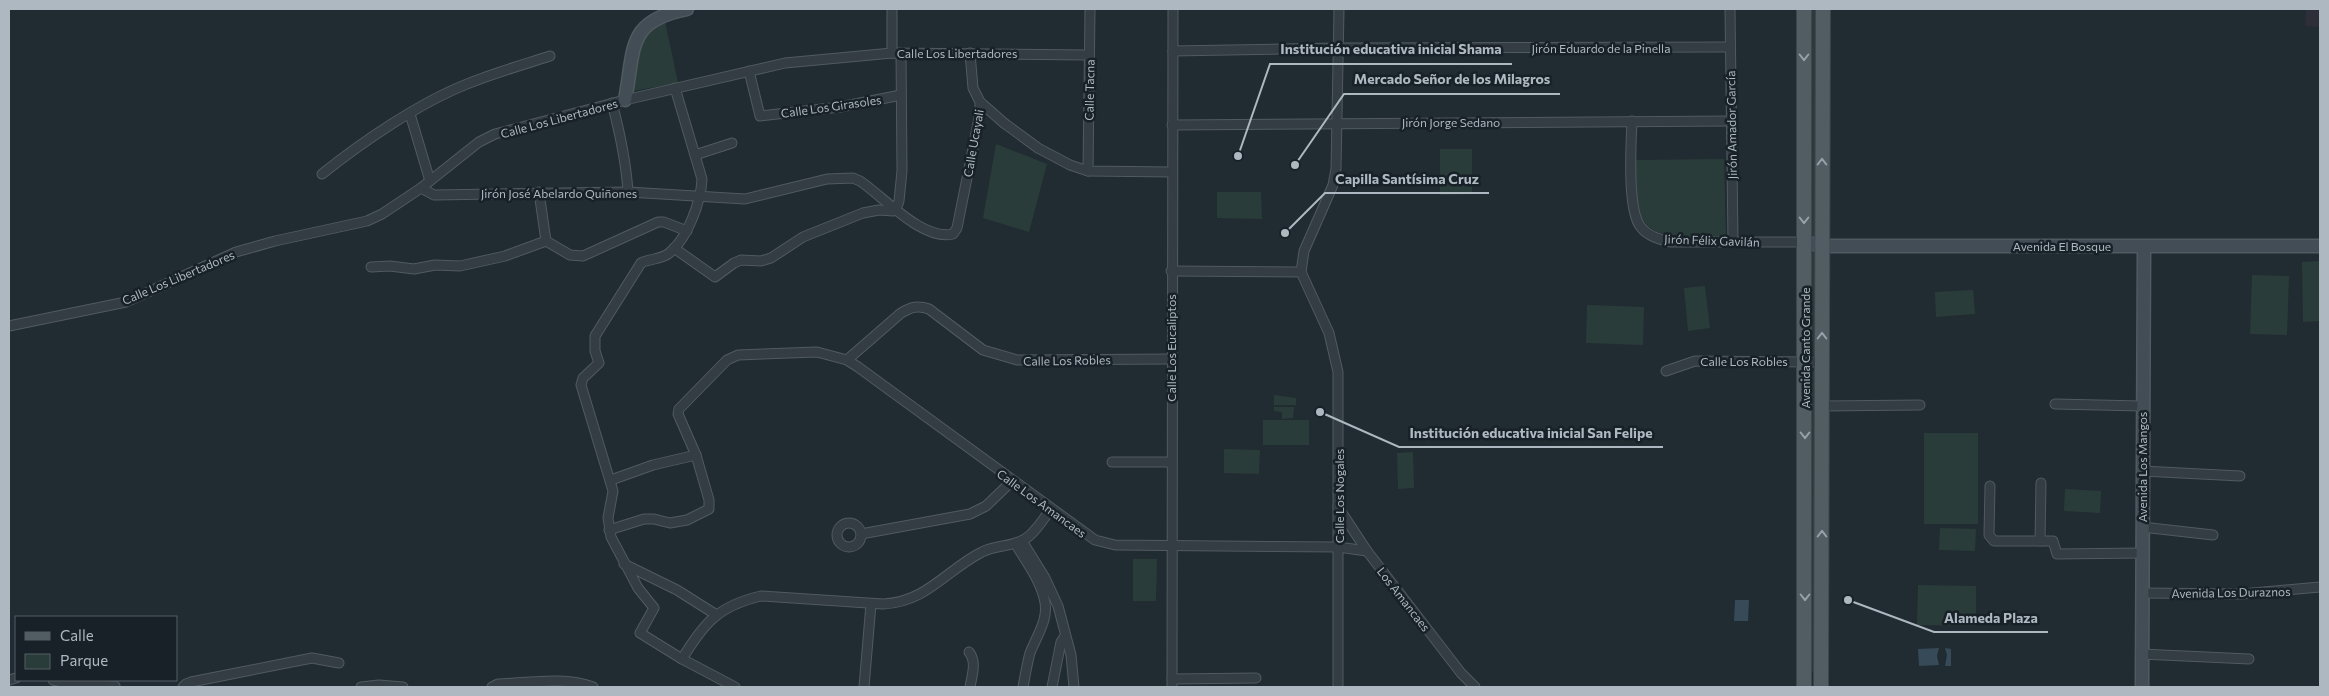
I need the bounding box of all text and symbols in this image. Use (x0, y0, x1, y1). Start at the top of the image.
callout: Institución educativa inicial Shama (1270, 35, 1512, 64)
text: Institución educativa inicial Shama (1280, 40, 1502, 57)
street label: Jirón Eduardo de la Pinella (1532, 41, 1670, 56)
street label: Calle Los Libertadores (897, 46, 1017, 60)
one-way arrow (1799, 54, 1809, 62)
street label: Calle Tacna (1081, 59, 1097, 121)
callout: Mercado Señor de los Milagros (1344, 65, 1560, 94)
text: Mercado Señor de los Milagros (1354, 70, 1551, 87)
street label: Jirón Amador García (1723, 71, 1740, 179)
street label: Calle Los Girasoles (780, 92, 882, 120)
street label: Calle Los Libertadores (499, 96, 619, 140)
street label: Calle Ucayali (960, 108, 986, 178)
street label: Jirón Jorge Sedano (1402, 115, 1500, 130)
one-way arrow (1817, 158, 1827, 166)
callout: Capilla Santísima Cruz (1325, 164, 1489, 193)
text: Capilla Santísima Cruz (1335, 170, 1479, 187)
street label: Jirón José Abelardo Quiñones (481, 186, 637, 201)
one-way arrow (1799, 216, 1809, 224)
street label: Jirón Félix Gavilán (1664, 231, 1760, 250)
street label: Avenida El Bosque (2013, 239, 2111, 253)
street label: Calle Los Libertadores (120, 247, 236, 307)
street label: Avenida Canto Grande (1798, 287, 1812, 409)
street label: Calle Los Eucaliptos (1164, 294, 1178, 402)
one-way arrow (1817, 332, 1827, 340)
street label: Calle Los Robles (1023, 352, 1111, 368)
street label: Calle Los Robles (1700, 354, 1788, 368)
street label: Avenida Los Mangos (2135, 412, 2149, 522)
callout: Institución educativa inicial San Felipe (1399, 418, 1663, 447)
text: Institución educativa inicial San Felipe (1409, 424, 1653, 441)
one-way arrow (1800, 432, 1810, 439)
street label: Calle Los Nogales (1332, 449, 1346, 543)
street label: Calle Los Amancaes (995, 466, 1089, 540)
one-way arrow (1817, 529, 1827, 537)
street label: Los Amancaes (1375, 564, 1433, 634)
street label: Avenida Los Duraznos (2171, 584, 2291, 600)
one-way arrow (1800, 594, 1810, 602)
callout: Alameda Plaza (1934, 603, 2048, 632)
text: Alameda Plaza (1944, 609, 2038, 626)
legend (15, 616, 178, 681)
text: Calle (60, 626, 94, 644)
text: Parque (60, 651, 108, 669)

